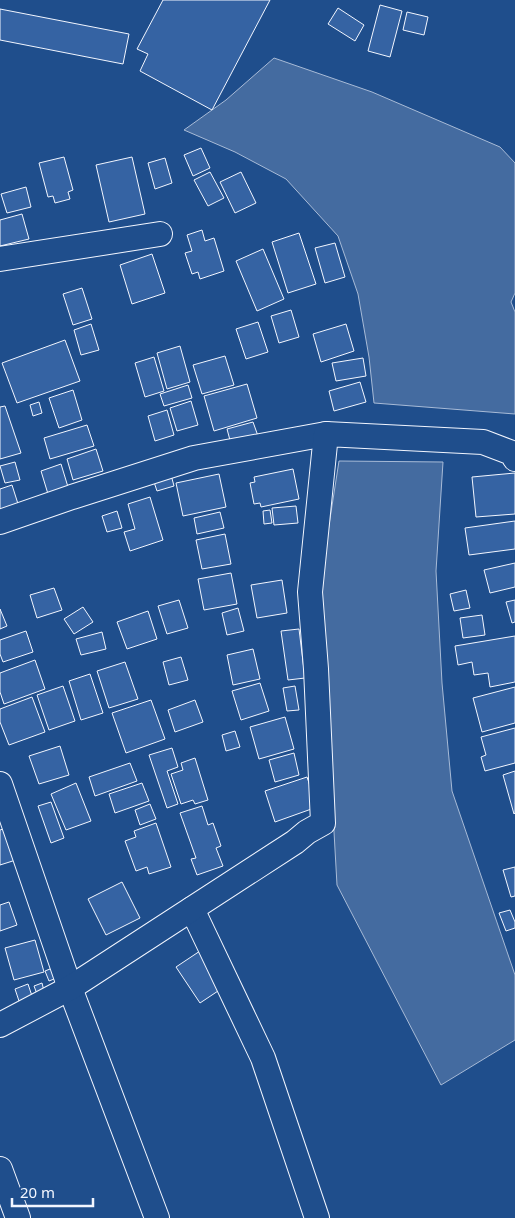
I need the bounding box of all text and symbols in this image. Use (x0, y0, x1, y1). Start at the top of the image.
scale bar (12, 1176, 94, 1208)
text: 20 m (20, 1182, 55, 1202)

